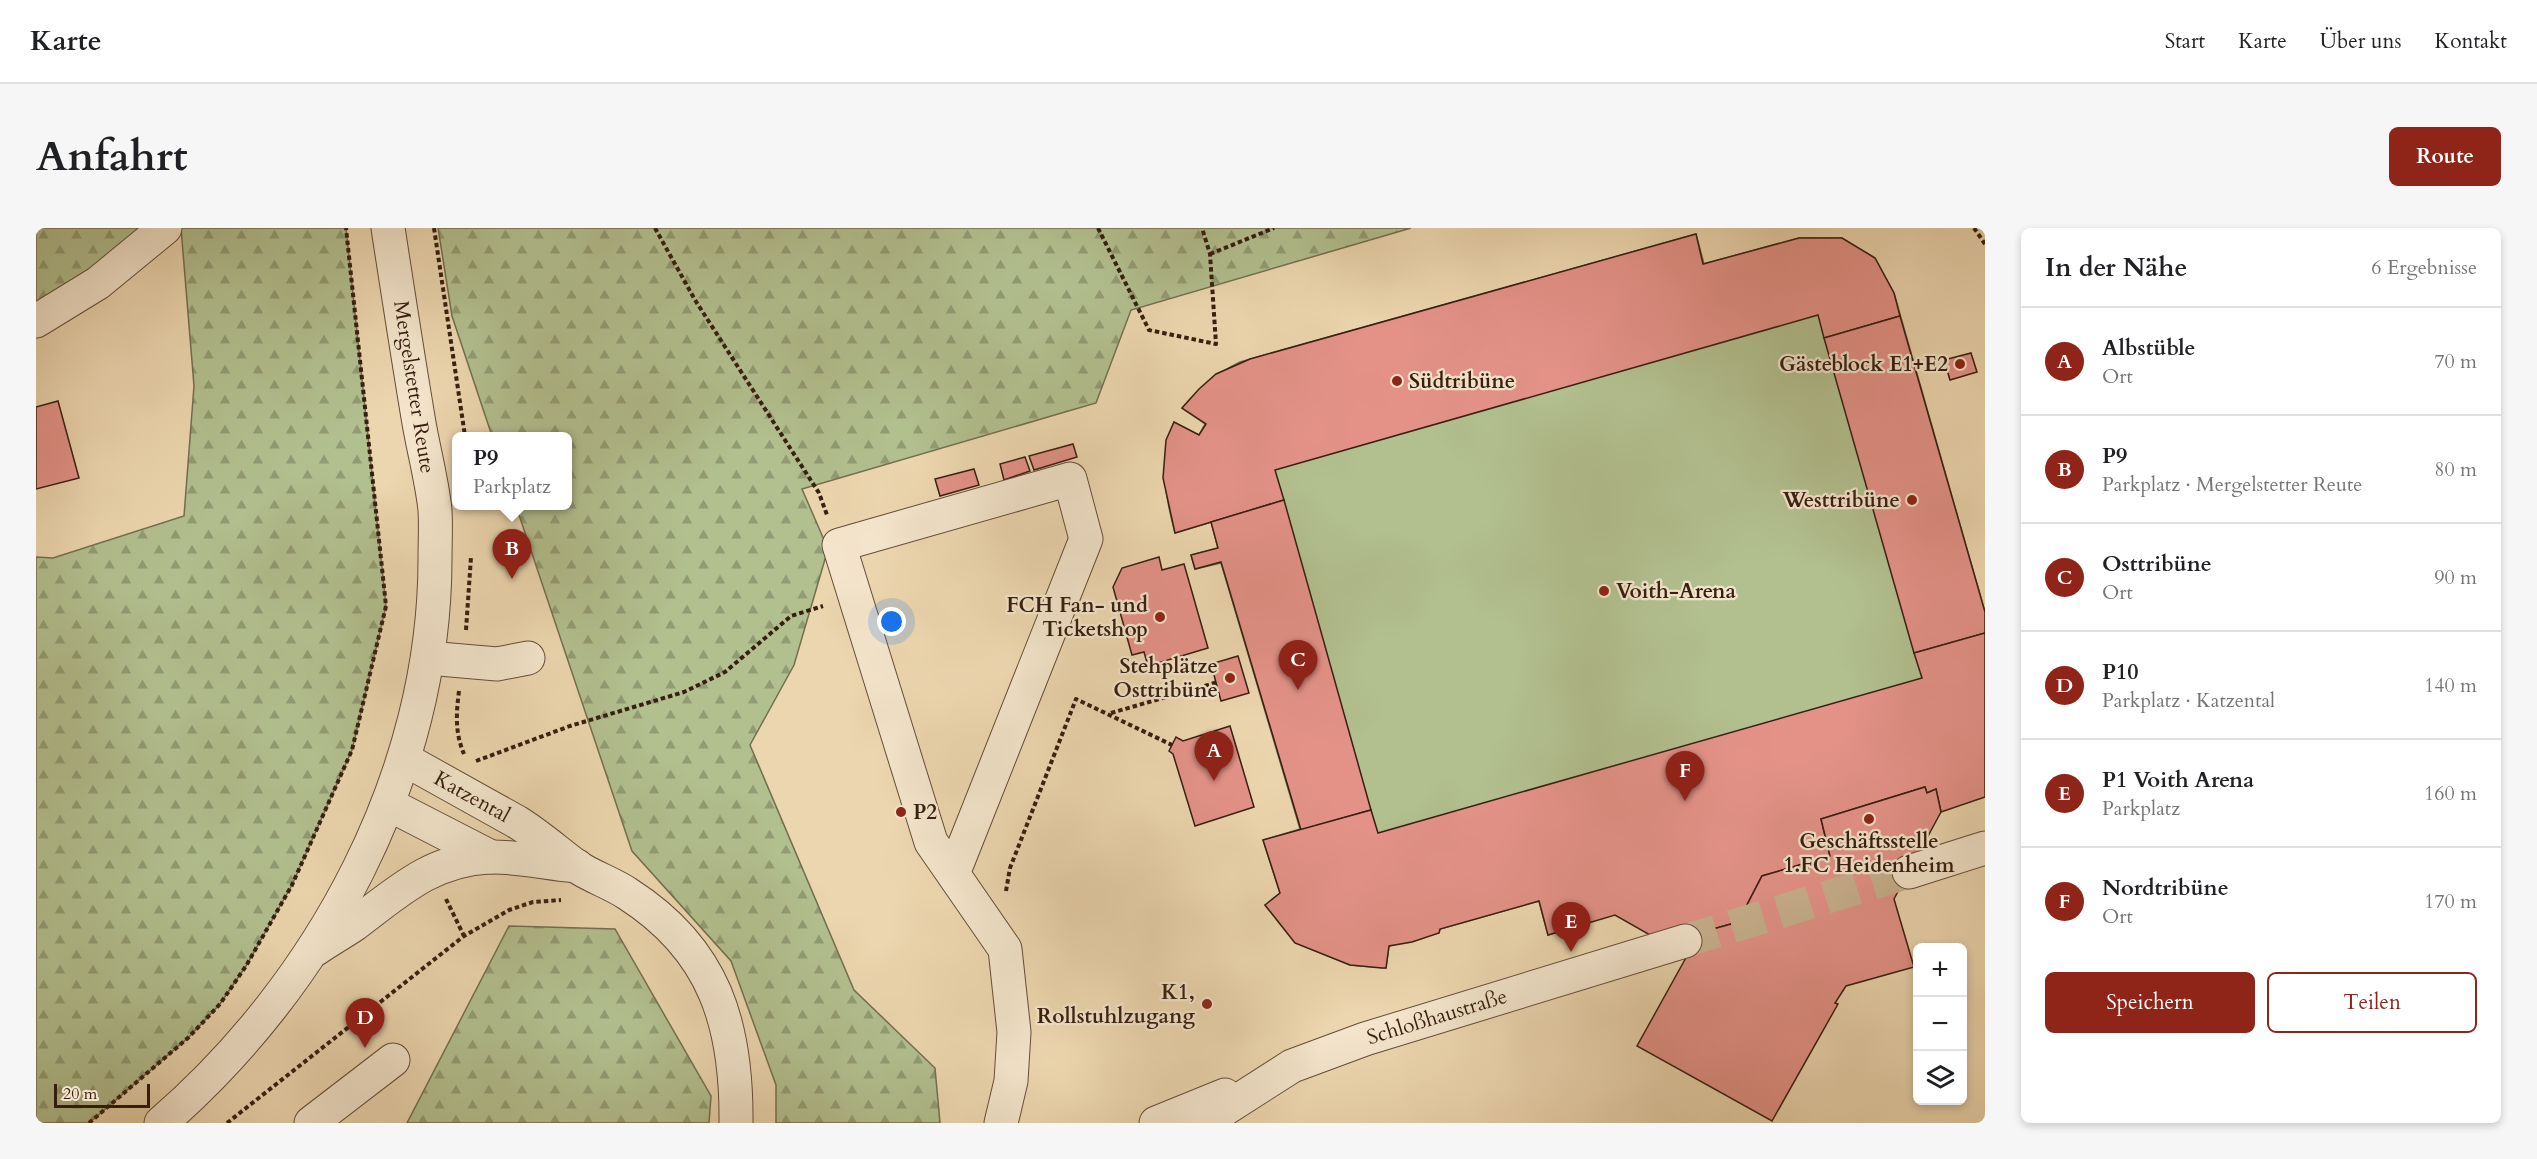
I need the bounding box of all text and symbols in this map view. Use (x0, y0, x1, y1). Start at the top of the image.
text: Karte (30, 22, 102, 60)
text: Start (2165, 27, 2205, 56)
text: Karte (2238, 27, 2287, 56)
text: Über uns (2320, 27, 2402, 56)
text: Kontakt (2435, 27, 2507, 56)
button: Route (2389, 127, 2501, 186)
text: Anfahrt (36, 128, 188, 185)
text: In der Nähe (2045, 250, 2187, 285)
text: 6 Ergebnisse (2371, 254, 2477, 281)
street label: Mergelstetter Reute (386, 298, 442, 476)
text: Albstüble (2102, 333, 2195, 363)
text: A (2057, 348, 2072, 375)
text: 70 m (2434, 348, 2477, 375)
place label: Gästeblock E1+E2 (1779, 350, 1948, 379)
marker: Gästeblock E1+E2 (1953, 357, 1967, 371)
text: Ort (2102, 363, 2133, 390)
place label: Südtribüne (1409, 367, 1515, 396)
marker: Südtribüne (1390, 374, 1404, 388)
popup (452, 432, 572, 510)
text: P9 (2102, 441, 2127, 471)
text: P9 (473, 443, 498, 473)
text: B (2057, 456, 2072, 483)
text: 80 m (2434, 456, 2477, 483)
text: Parkplatz · Mergelstetter Reute (2102, 471, 2362, 498)
text: Parkplatz (473, 473, 551, 500)
place label: Westtribüne (1782, 486, 1900, 515)
marker: Westtribüne (1905, 493, 1919, 507)
pin: B (492, 530, 532, 579)
text: Osttribüne (2102, 549, 2212, 579)
text: C (2057, 564, 2072, 591)
text: 90 m (2434, 564, 2477, 591)
place label: Voith-Arena (1616, 577, 1736, 606)
text: Ort (2102, 579, 2133, 606)
marker: Voith-Arena (1597, 584, 1611, 598)
place label: FCH Fan- und Ticketshop (1006, 591, 1148, 644)
your location (877, 607, 906, 636)
marker: FCH Fan- und Ticketshop (1153, 610, 1167, 624)
pin: C (1278, 640, 1318, 690)
place label: Stehplätze Osttribüne (1113, 652, 1218, 705)
text: P10 (2102, 657, 2139, 687)
marker: Stehplätze Osttribüne (1223, 671, 1237, 685)
text: D (2056, 672, 2073, 699)
text: 140 m (2424, 672, 2477, 699)
text: Parkplatz · Katzental (2102, 687, 2275, 714)
pin: A (1194, 732, 1234, 781)
pin: F (1666, 752, 1704, 801)
street label: Katzental (429, 764, 515, 830)
text: P1 Voith Arena (2102, 765, 2254, 795)
text: E (2058, 780, 2071, 807)
text: 160 m (2424, 780, 2477, 807)
text: Parkplatz (2102, 795, 2180, 822)
place label: P2 (913, 798, 937, 827)
marker: P2 (894, 805, 908, 819)
marker: Geschäftsstelle 1.FC Heidenheim (1862, 812, 1876, 826)
place label: Geschäftsstelle 1.FC Heidenheim (1784, 827, 1955, 880)
text: Nordtribüne (2102, 873, 2229, 903)
text: F (2059, 888, 2070, 915)
text: 170 m (2424, 888, 2477, 915)
pin: E (1552, 902, 1591, 952)
text: Ort (2102, 903, 2133, 930)
map controls (1913, 943, 1967, 1105)
button: + (1913, 943, 1967, 997)
button: Speichern (2045, 972, 2255, 1033)
button: Teilen (2267, 972, 2477, 1033)
place label: K1, Rollstuhlzugang (1037, 978, 1195, 1031)
street label: Schloßhaustraße (1363, 982, 1511, 1052)
marker: K1, Rollstuhlzugang (1200, 997, 1214, 1011)
button: − (1913, 997, 1967, 1051)
pin: D (346, 998, 384, 1048)
button: layers (1913, 1051, 1967, 1105)
scale bar (54, 1081, 150, 1108)
text: 20 m (63, 1083, 97, 1105)

